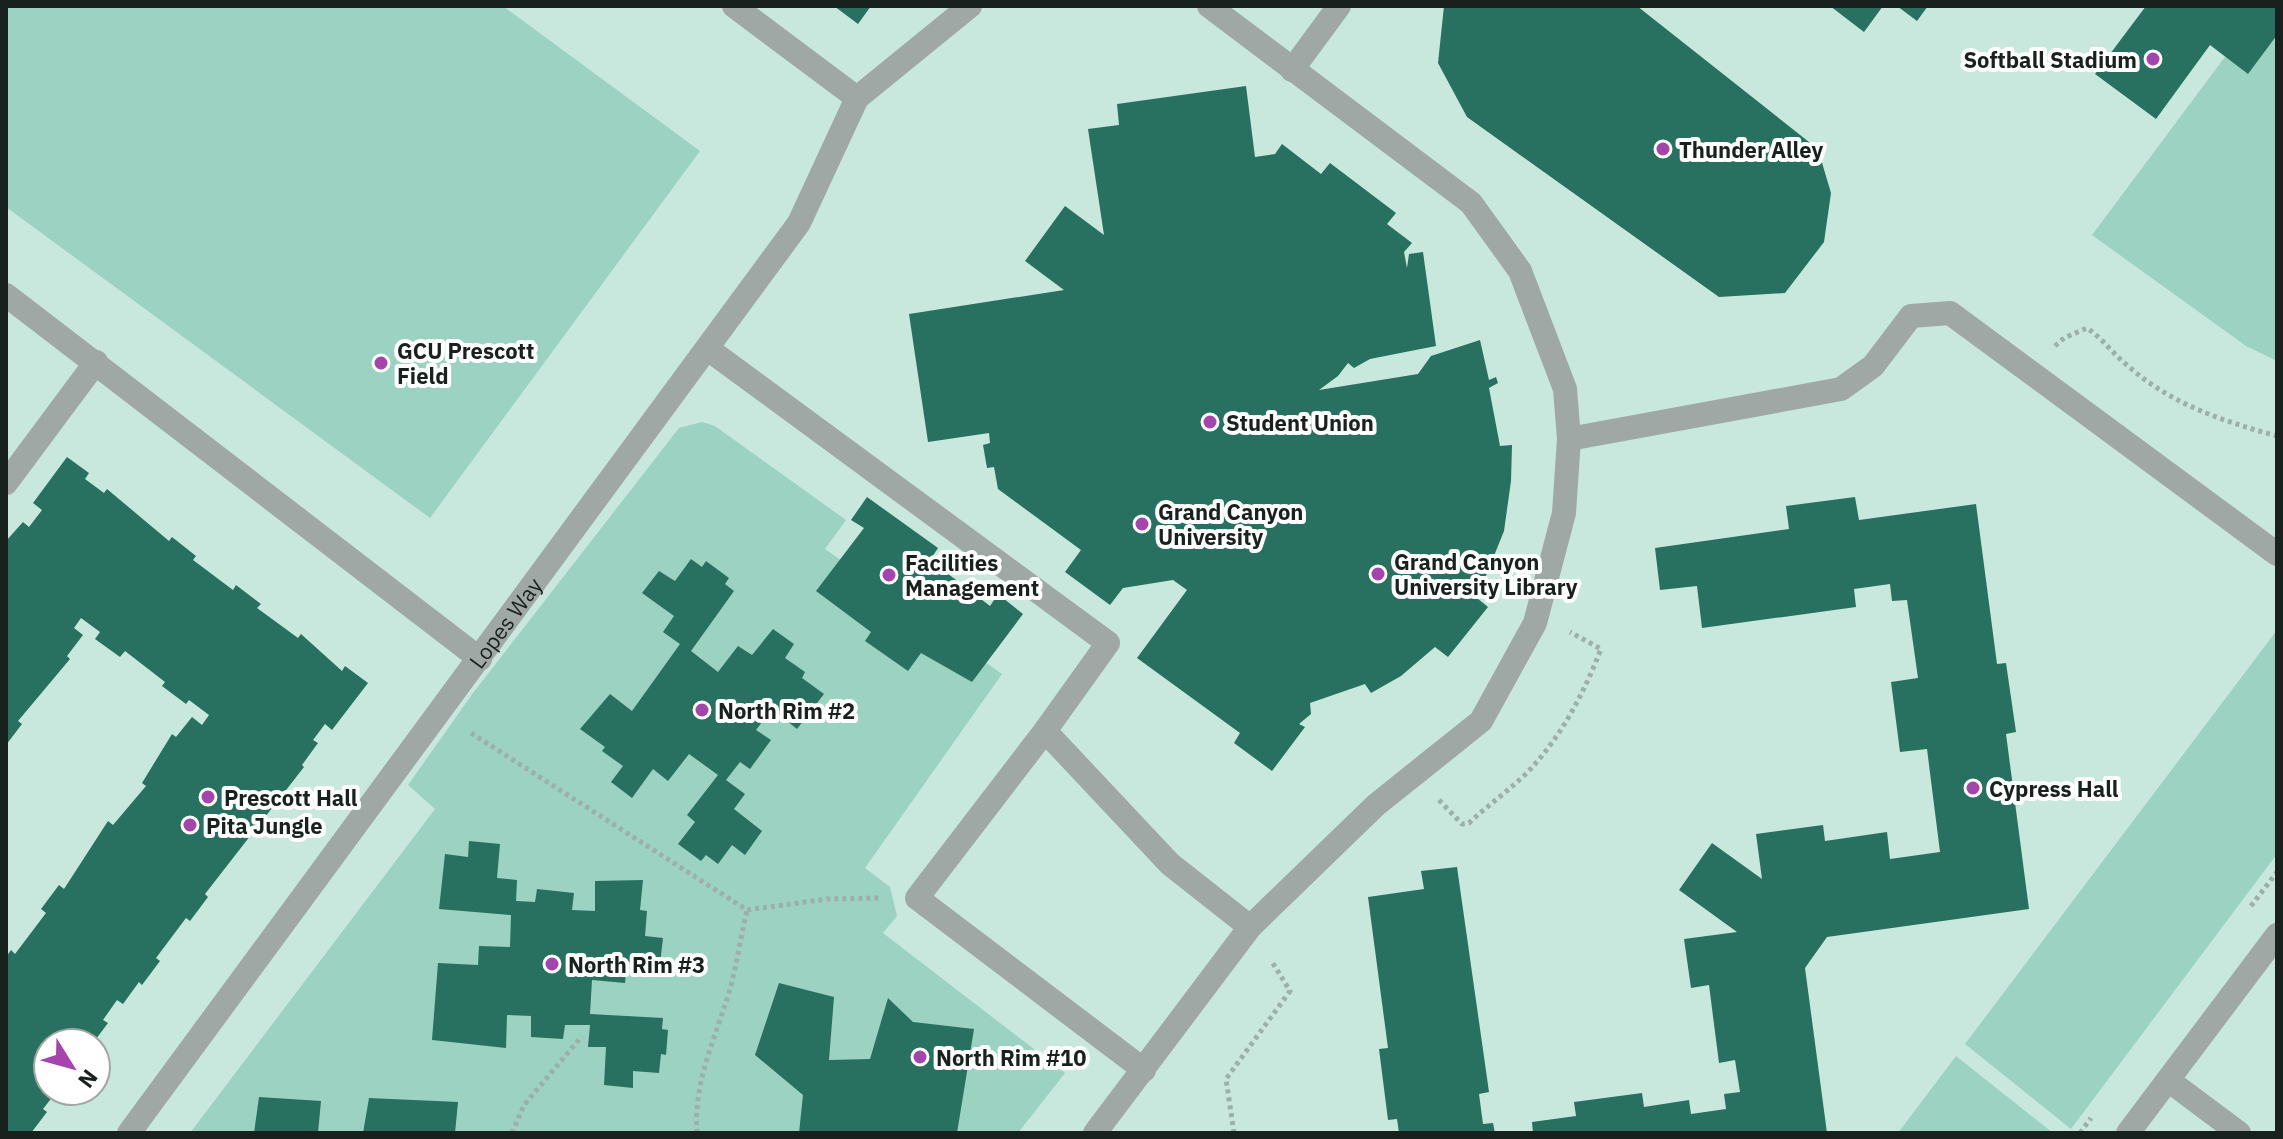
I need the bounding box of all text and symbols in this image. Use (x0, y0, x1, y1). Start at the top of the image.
place label: Softball Stadium (1963, 45, 2137, 74)
marker: Softball Stadium (2144, 50, 2162, 68)
place label: Thunder Alley (1679, 135, 1823, 164)
marker: Thunder Alley (1654, 140, 1672, 158)
place label: GCU Prescott Field (397, 336, 534, 390)
marker: GCU Prescott Field (372, 354, 390, 372)
place label: Student Union (1226, 408, 1374, 437)
marker: Student Union (1201, 413, 1219, 431)
place label: Grand Canyon University (1158, 497, 1303, 551)
marker: Grand Canyon University (1133, 515, 1151, 533)
place label: Grand Canyon University Library (1394, 547, 1578, 601)
place label: Facilities Management (905, 548, 1039, 602)
marker: Grand Canyon University Library (1369, 565, 1387, 583)
marker: Facilities Management (880, 566, 898, 584)
street label: Lopes Way (462, 571, 548, 674)
place label: North Rim #2 (718, 696, 855, 725)
marker: North Rim #2 (693, 701, 711, 719)
place label: Cypress Hall (1989, 774, 2119, 803)
marker: Cypress Hall (1964, 779, 1982, 797)
place label: Prescott Hall (224, 783, 358, 812)
marker: Prescott Hall (199, 788, 217, 806)
place label: Pita Jungle (206, 811, 323, 840)
marker: Pita Jungle (181, 816, 199, 834)
place label: North Rim #3 (568, 950, 705, 979)
marker: North Rim #3 (543, 955, 561, 973)
north arrow (32, 1027, 112, 1107)
place label: North Rim #10 (936, 1043, 1086, 1072)
marker: North Rim #10 (911, 1048, 929, 1066)
text: N (72, 1064, 105, 1094)

